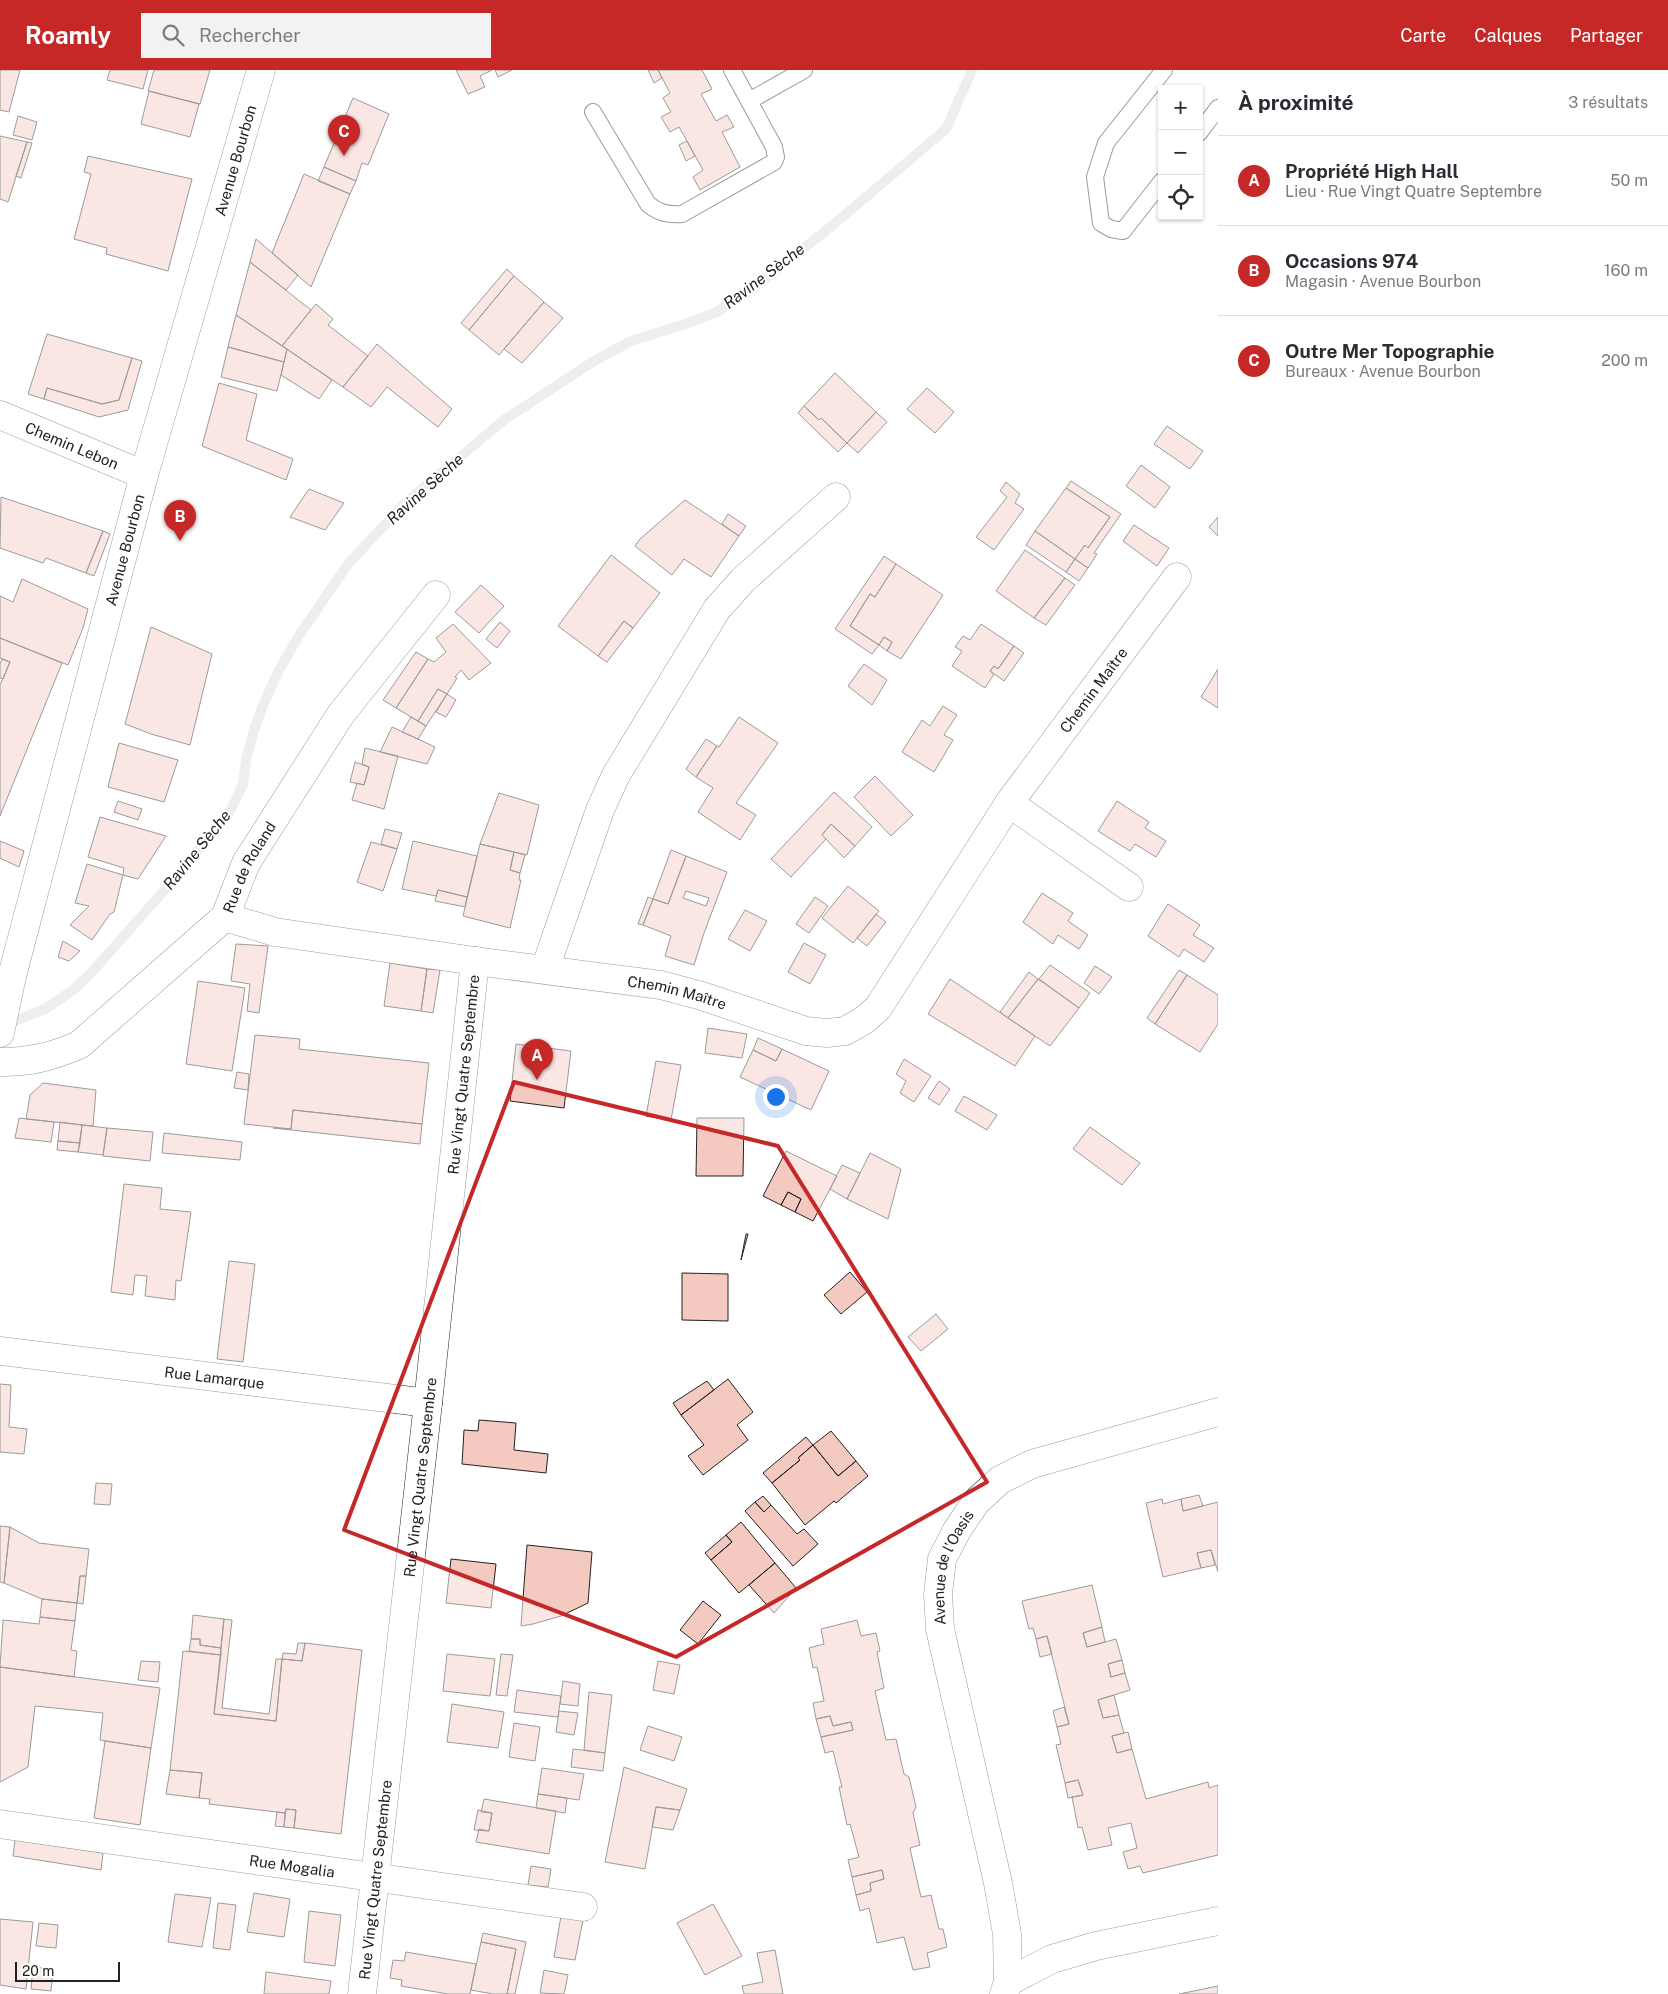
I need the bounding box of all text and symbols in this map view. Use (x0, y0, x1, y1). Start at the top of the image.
search box (141, 13, 491, 58)
text: Roamly (25, 21, 111, 49)
icon: search (159, 21, 187, 49)
text: Rechercher (199, 24, 301, 46)
text: Carte (1400, 25, 1446, 46)
text: Calques (1474, 25, 1542, 46)
text: Partager (1570, 25, 1643, 46)
map controls (1158, 85, 1203, 220)
button: + (1158, 85, 1203, 130)
text: À proximité (1238, 90, 1354, 115)
text: 3 résultats (1568, 93, 1648, 112)
street label: Avenue Bourbon (211, 103, 259, 218)
pin: C (328, 115, 360, 156)
button: − (1158, 130, 1203, 175)
text: Propriété High Hall (1285, 160, 1459, 182)
text: A (1248, 171, 1260, 190)
text: 50 m (1610, 171, 1648, 190)
button: locate (1158, 175, 1203, 220)
text: Lieu · Rue Vingt Quatre Septembre (1285, 182, 1542, 201)
water label: Ravine Sèche (720, 239, 809, 313)
text: Occasions 974 (1285, 250, 1418, 272)
text: B (1249, 261, 1259, 280)
text: 160 m (1604, 261, 1648, 280)
text: Magasin · Avenue Bourbon (1285, 272, 1481, 291)
text: Outre Mer Topographie (1285, 340, 1495, 362)
text: C (1248, 351, 1260, 370)
text: 200 m (1601, 351, 1648, 370)
text: Bureaux · Avenue Bourbon (1285, 362, 1481, 381)
street label: Chemin Lebon (23, 418, 121, 472)
water label: Ravine Sèche (383, 449, 468, 528)
street label: Avenue Bourbon (101, 492, 147, 607)
pin: B (164, 500, 196, 541)
street label: Chemin Maître (1056, 644, 1130, 736)
water label: Ravine Sèche (159, 806, 235, 894)
street label: Rue de Roland (219, 818, 279, 915)
street label: Chemin Maître (626, 972, 729, 1012)
street label: Rue Vingt Quatre Septembre (444, 974, 482, 1175)
pin: A (521, 1039, 553, 1080)
your location (763, 1084, 789, 1110)
street label: Rue Lamarque (163, 1363, 265, 1392)
street label: Rue Vingt Quatre Septembre (400, 1376, 439, 1578)
street label: Avenue de l'Oasis (929, 1507, 977, 1626)
street label: Rue Vingt Quatre Septembre (355, 1779, 394, 1981)
street label: Rue Mogalia (248, 1851, 336, 1880)
scale bar (15, 1959, 120, 1982)
text: 20 m (22, 1963, 54, 1979)

